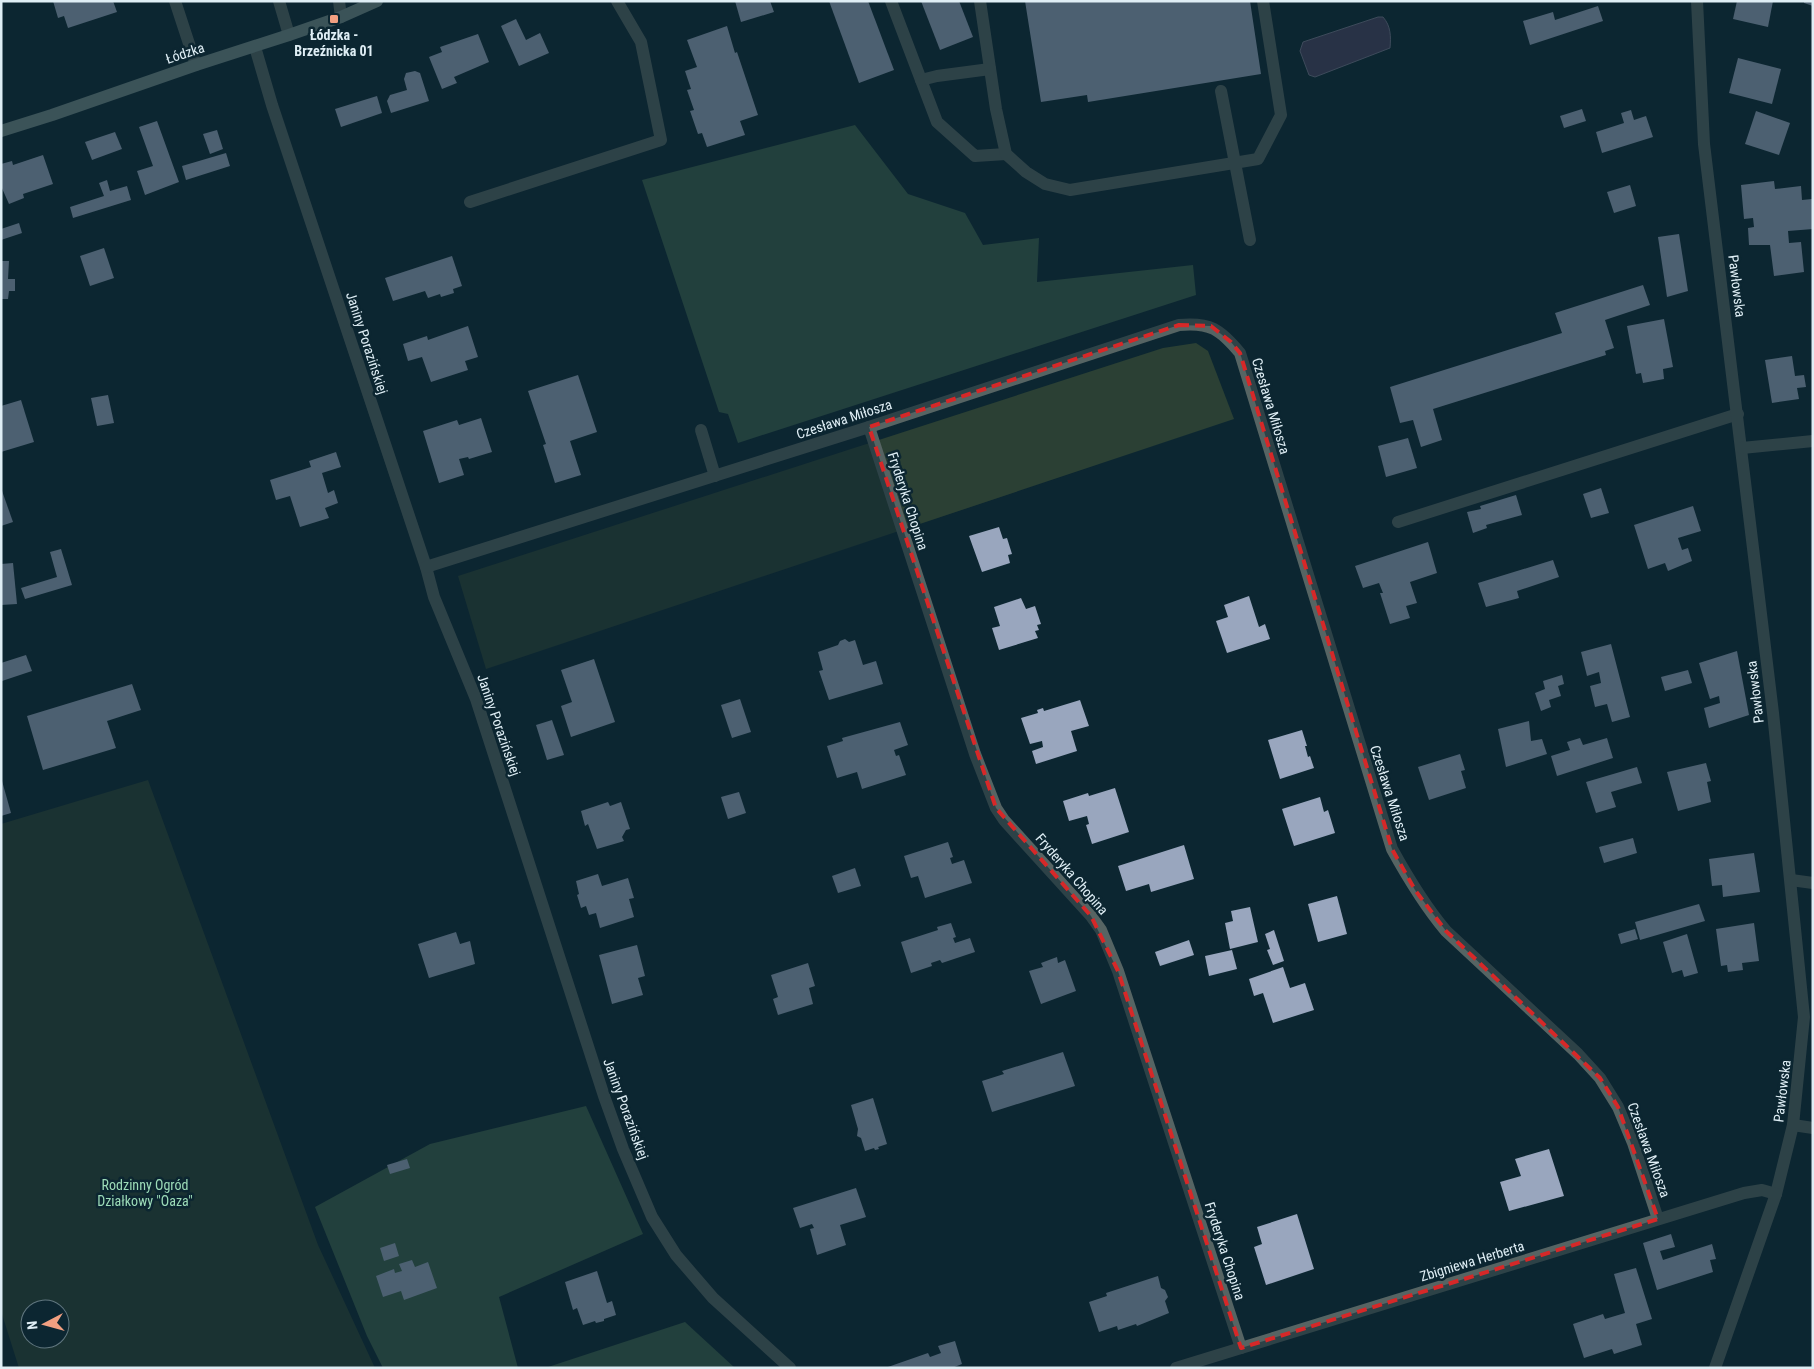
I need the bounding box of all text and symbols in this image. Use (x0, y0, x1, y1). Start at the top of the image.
marker: Łódzka - Brzeźnicka 01 (328, 13, 340, 25)
place label: Łódzka - Brzeźnicka 01 (294, 27, 374, 59)
street label: Łódzka (164, 39, 206, 67)
street label: Pawłowska (1725, 254, 1749, 318)
street label: Janiny Porazińskiej (343, 290, 391, 396)
street label: Czesława Miłosza (1249, 356, 1293, 456)
street label: Czesława Miłosza (794, 396, 894, 442)
street label: Fryderyka Chopina (885, 450, 931, 552)
street label: Pawłowska (1743, 660, 1767, 724)
street label: Janiny Porazińskiej (474, 672, 524, 778)
street label: Czesława Miłosza (1367, 743, 1413, 843)
street label: Fryderyka Chopina (1033, 830, 1111, 918)
street label: Janiny Porazińskiej (600, 1056, 652, 1162)
street label: Pawłowska (1770, 1059, 1794, 1123)
street label: Czesława Miłosza (1624, 1100, 1674, 1200)
park label: Rodzinny Ogród Działkowy "Oaza" (97, 1177, 193, 1209)
street label: Fryderyka Chopina (1202, 1200, 1248, 1302)
street label: Zbigniewa Herberta (1418, 1238, 1526, 1284)
north arrow (20, 1299, 70, 1349)
text: N (24, 1320, 40, 1330)

